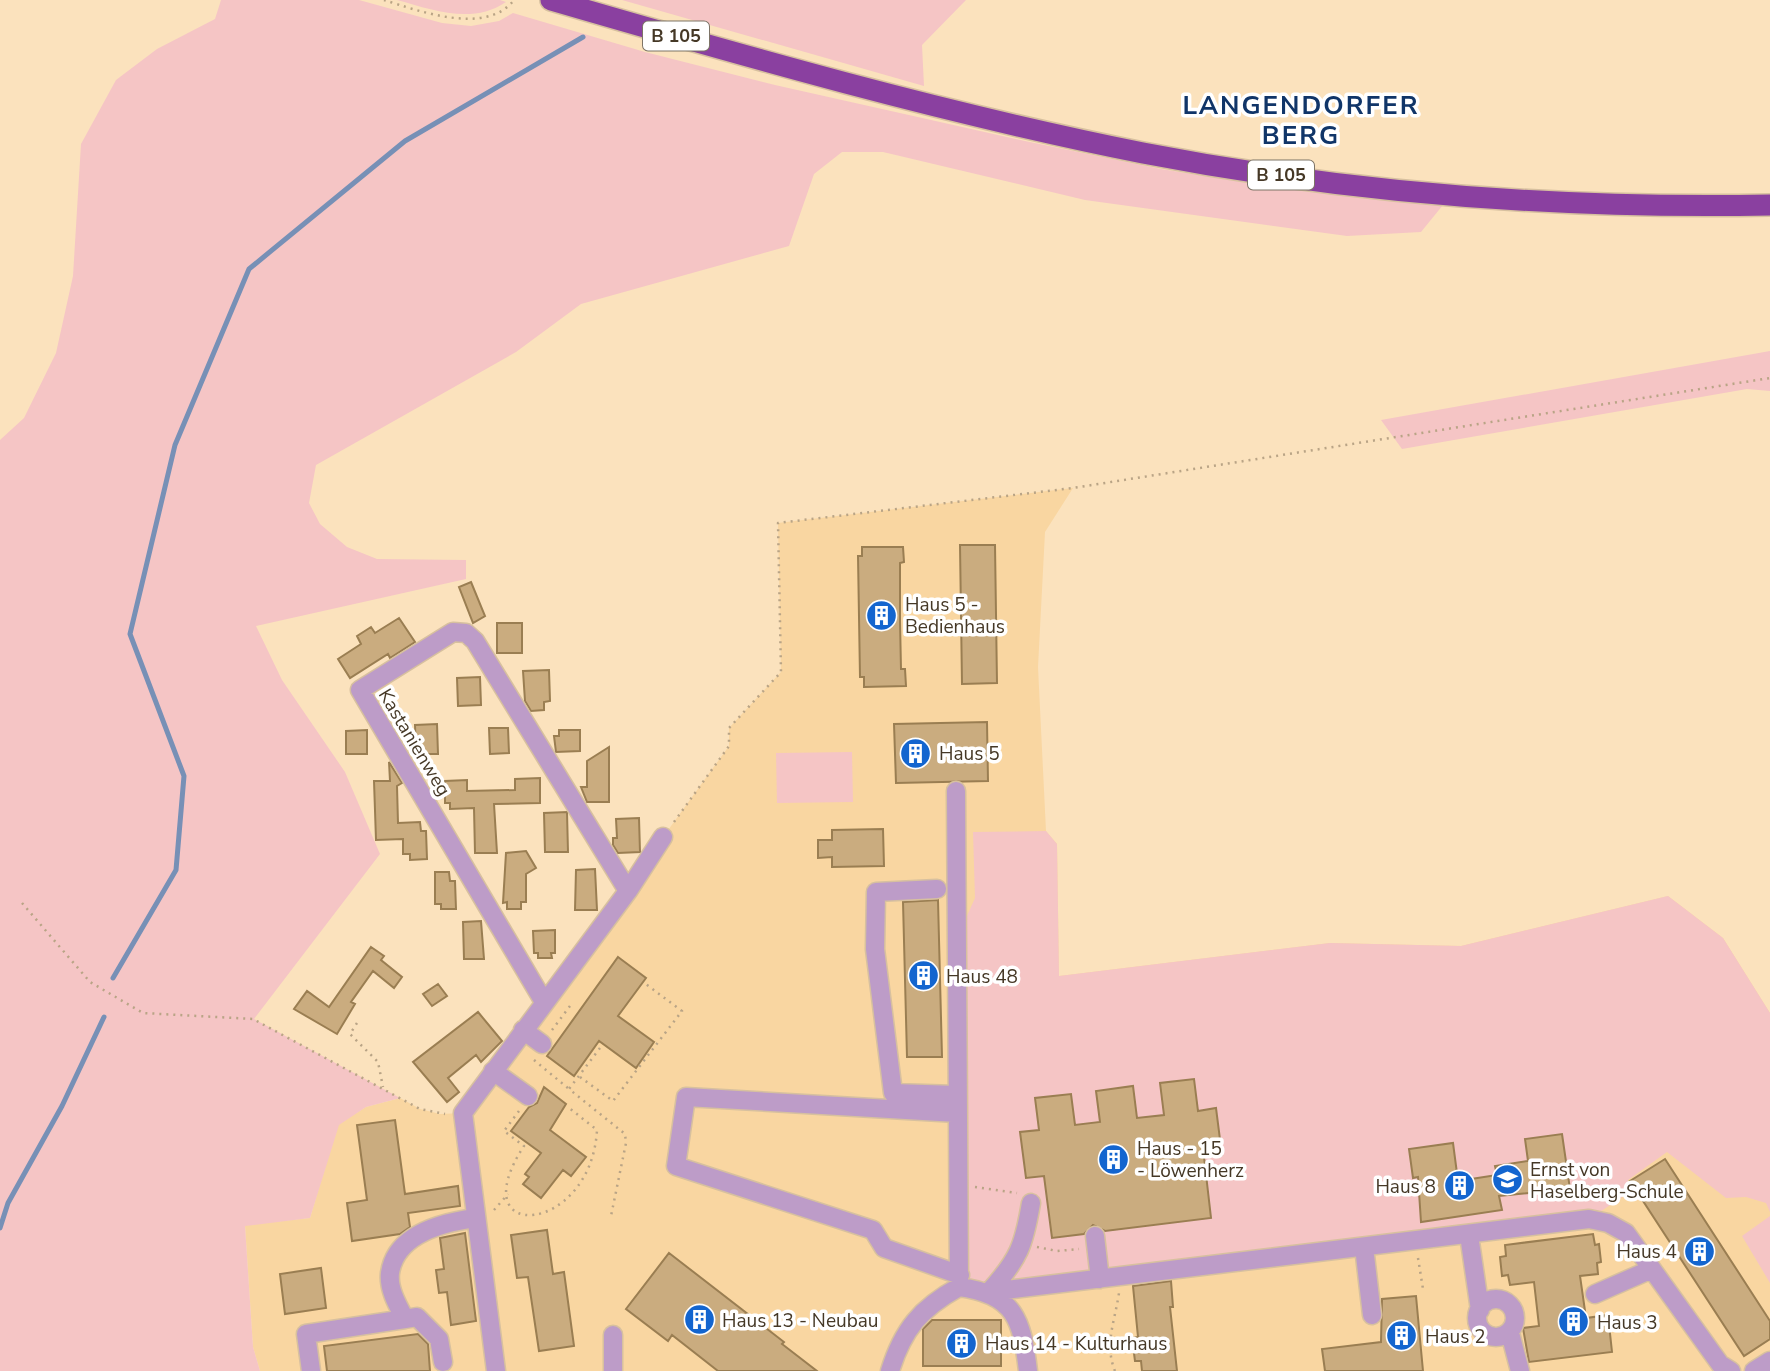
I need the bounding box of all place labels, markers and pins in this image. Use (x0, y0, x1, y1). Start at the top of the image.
place label: Haus 5 - Bedienhaus (905, 592, 1005, 640)
building icon: Haus 5 - Bedienhaus (865, 598, 899, 632)
building icon: Haus 5 (899, 736, 933, 770)
place label: Haus 5 (939, 741, 1000, 767)
building icon: Haus 48 (906, 959, 940, 993)
place label: Haus 48 (946, 964, 1018, 990)
place label: Haus - 15 - Löwenherz (1137, 1136, 1244, 1184)
building icon: Haus - 15 - Löwenherz (1097, 1142, 1131, 1176)
place label: Ernst von Haselberg-Schule (1530, 1157, 1684, 1205)
school or university icon: Ernst von Haselberg-Schule (1490, 1163, 1524, 1197)
building icon: Haus 8 (1442, 1169, 1476, 1203)
place label: Haus 8 (1375, 1174, 1436, 1200)
building icon: Haus 4 (1683, 1234, 1717, 1268)
place label: Haus 4 (1616, 1239, 1677, 1265)
building icon: Haus 13 - Neubau (682, 1303, 716, 1337)
building icon: Haus 3 (1557, 1305, 1591, 1339)
place label: Haus 13 - Neubau (722, 1308, 878, 1334)
place label: Haus 3 (1597, 1310, 1658, 1336)
building icon: Haus 2 (1385, 1319, 1419, 1353)
place label: Haus 2 (1425, 1324, 1486, 1350)
building icon: Haus 14 - Kulturhaus (945, 1326, 979, 1360)
place label: Haus 14 - Kulturhaus (985, 1331, 1167, 1357)

